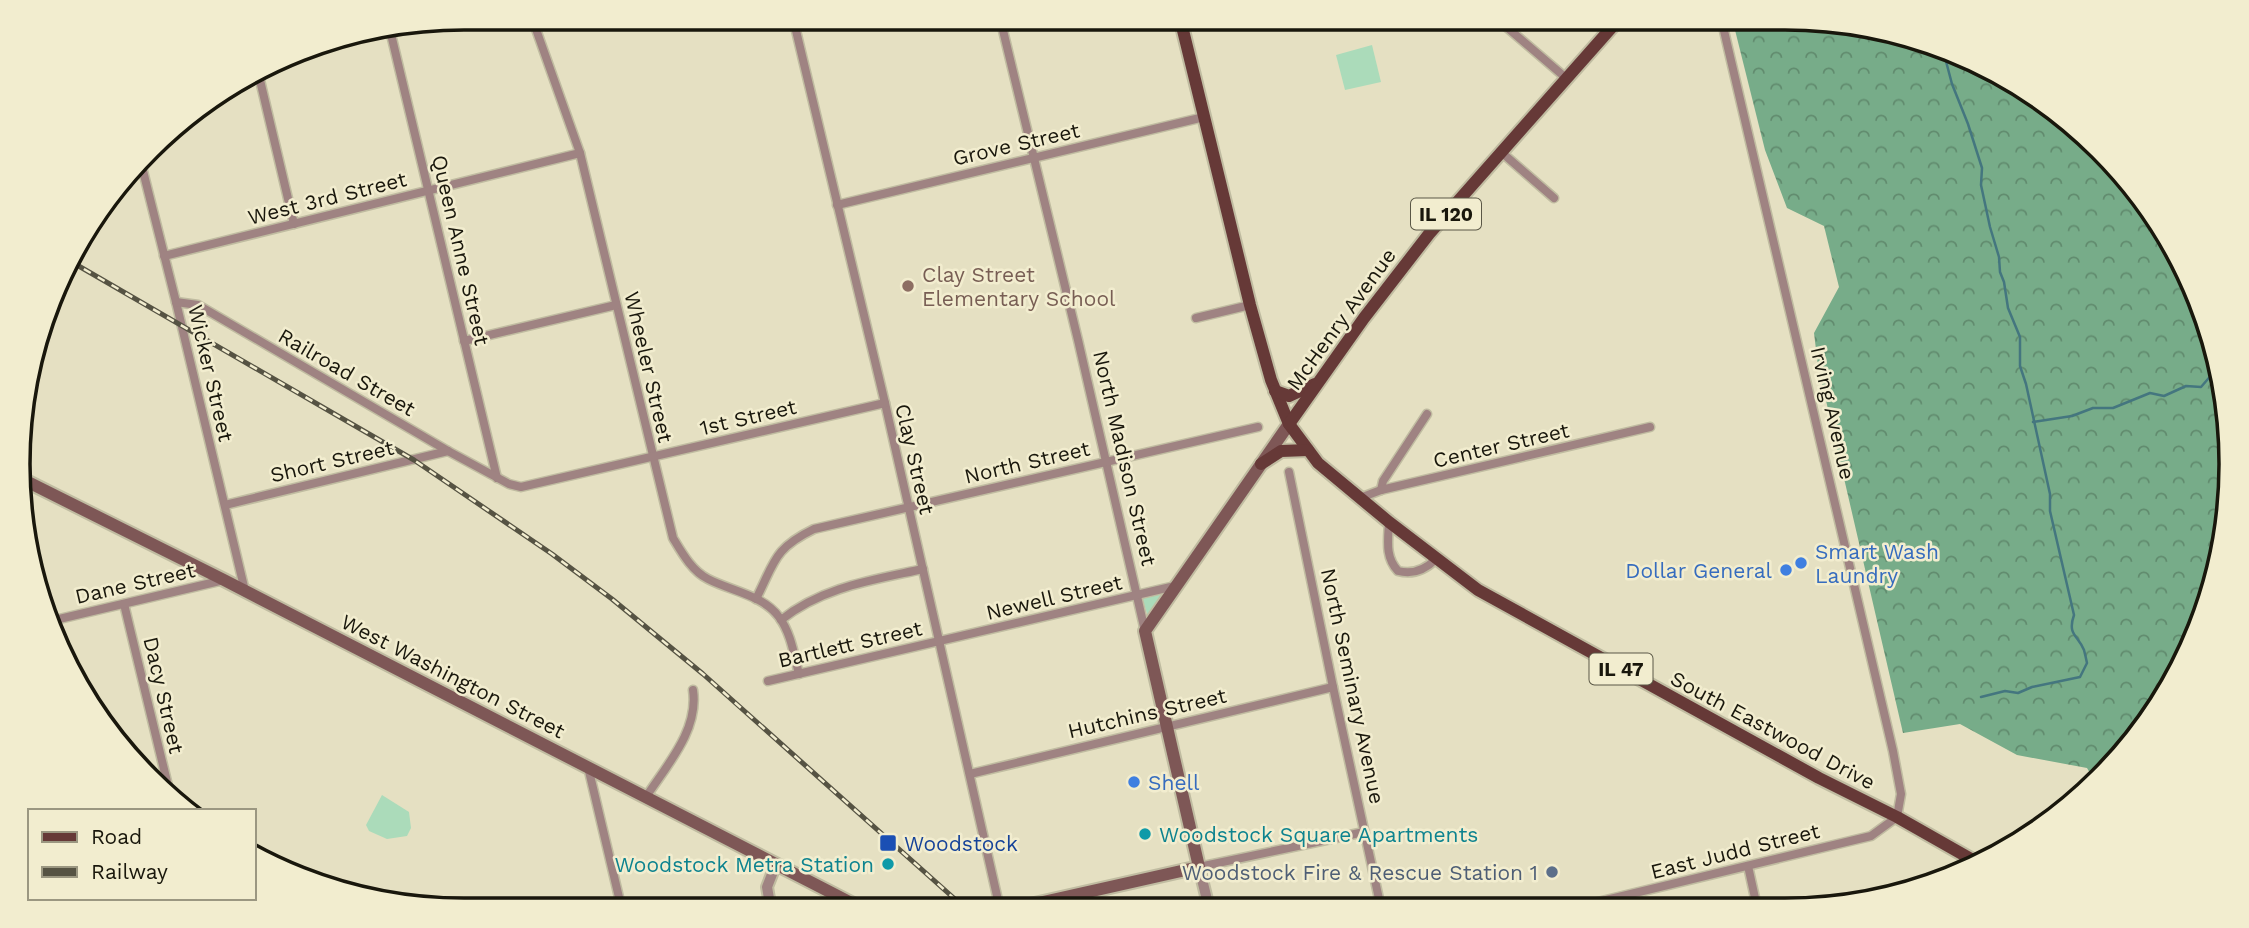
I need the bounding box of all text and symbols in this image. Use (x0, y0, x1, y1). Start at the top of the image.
street label: Grove Street (950, 117, 1082, 171)
street label: Queen Anne Street (427, 152, 495, 348)
street label: West 3rd Street (245, 166, 409, 230)
road number: IL 120 (1411, 198, 1481, 230)
street label: McHenry Avenue (1281, 243, 1401, 395)
place label: Clay Street Elementary School (922, 262, 1116, 311)
marker: Clay Street Elementary School (900, 278, 916, 294)
street label: Wheeler Street (619, 289, 679, 445)
street label: Wicker Street (183, 302, 239, 444)
street label: Railroad Street (274, 323, 420, 421)
street label: Irving Avenue (1806, 344, 1860, 482)
street label: North Madison Street (1088, 348, 1162, 568)
street label: 1st Street (697, 394, 799, 440)
street label: Clay Street (890, 401, 940, 517)
street label: Center Street (1431, 417, 1572, 473)
street label: Short Street (268, 435, 396, 487)
street label: North Street (962, 435, 1092, 489)
place label: Smart Wash Laundry (1815, 539, 1939, 588)
marker: Smart Wash Laundry (1793, 555, 1809, 571)
street label: Dane Street (73, 557, 198, 609)
place label: Dollar General (1625, 558, 1773, 583)
marker: Dollar General (1778, 562, 1794, 578)
street label: North Seminary Avenue (1316, 566, 1390, 806)
street label: Newell Street (983, 569, 1125, 625)
street label: West Washington Street (337, 609, 569, 744)
street label: Bartlett Street (775, 615, 925, 673)
street label: Dacy Street (138, 634, 190, 756)
road number: IL 47 (1590, 654, 1652, 684)
street label: South Eastwood Drive (1666, 665, 1880, 795)
street label: Hutchins Street (1065, 683, 1229, 743)
place label: Shell (1148, 770, 1200, 795)
marker: Shell (1126, 774, 1142, 790)
legend (28, 809, 256, 900)
street label: East Judd Street (1648, 818, 1822, 884)
place label: Woodstock Square Apartments (1159, 822, 1478, 847)
text: Road (91, 824, 142, 849)
marker: Woodstock Square Apartments (1137, 826, 1153, 842)
place label: Woodstock (904, 831, 1018, 856)
marker: Woodstock (878, 833, 898, 853)
place label: Woodstock Metra Station (614, 852, 874, 877)
marker: Woodstock Metra Station (880, 856, 896, 872)
text: Railway (91, 859, 168, 884)
place label: Woodstock Fire & Rescue Station 1 (1182, 860, 1538, 885)
marker: Woodstock Fire & Rescue Station 1 (1544, 864, 1560, 880)

